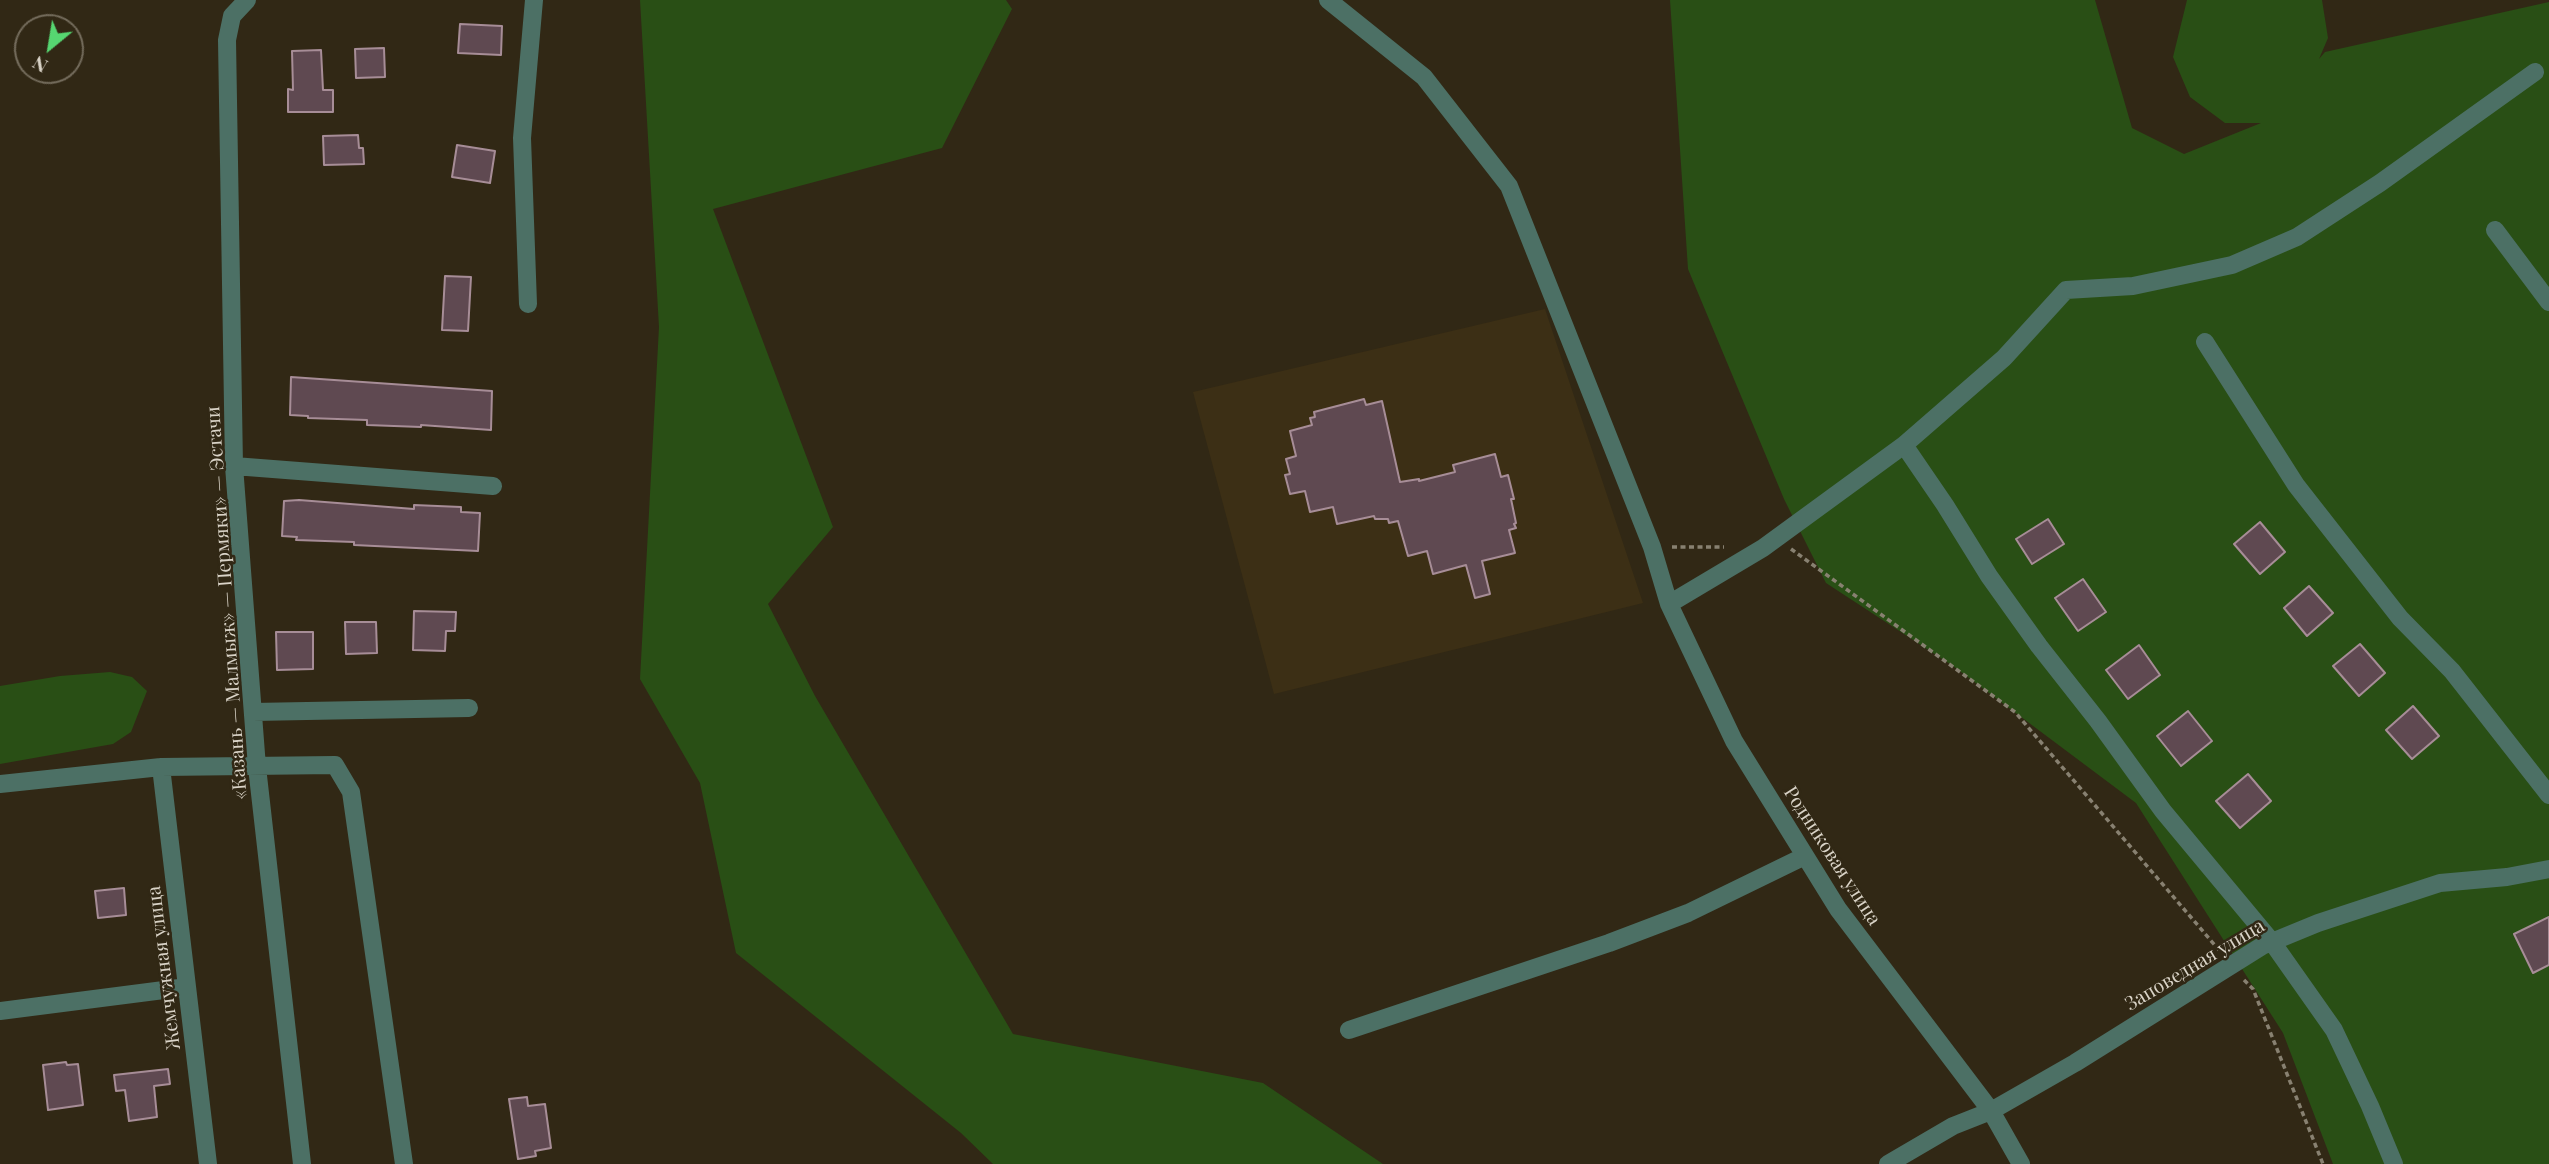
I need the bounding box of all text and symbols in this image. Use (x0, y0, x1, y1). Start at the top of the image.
north arrow (14, 14, 84, 84)
text: N (27, 51, 52, 80)
street label: «Казань — Малмыж» — Пермяки» — Эстачи (202, 406, 252, 800)
street label: Родниковая улица (1779, 782, 1885, 930)
street label: Жемчужная улица (143, 885, 185, 1051)
street label: Заповедная улица (2121, 914, 2269, 1016)

